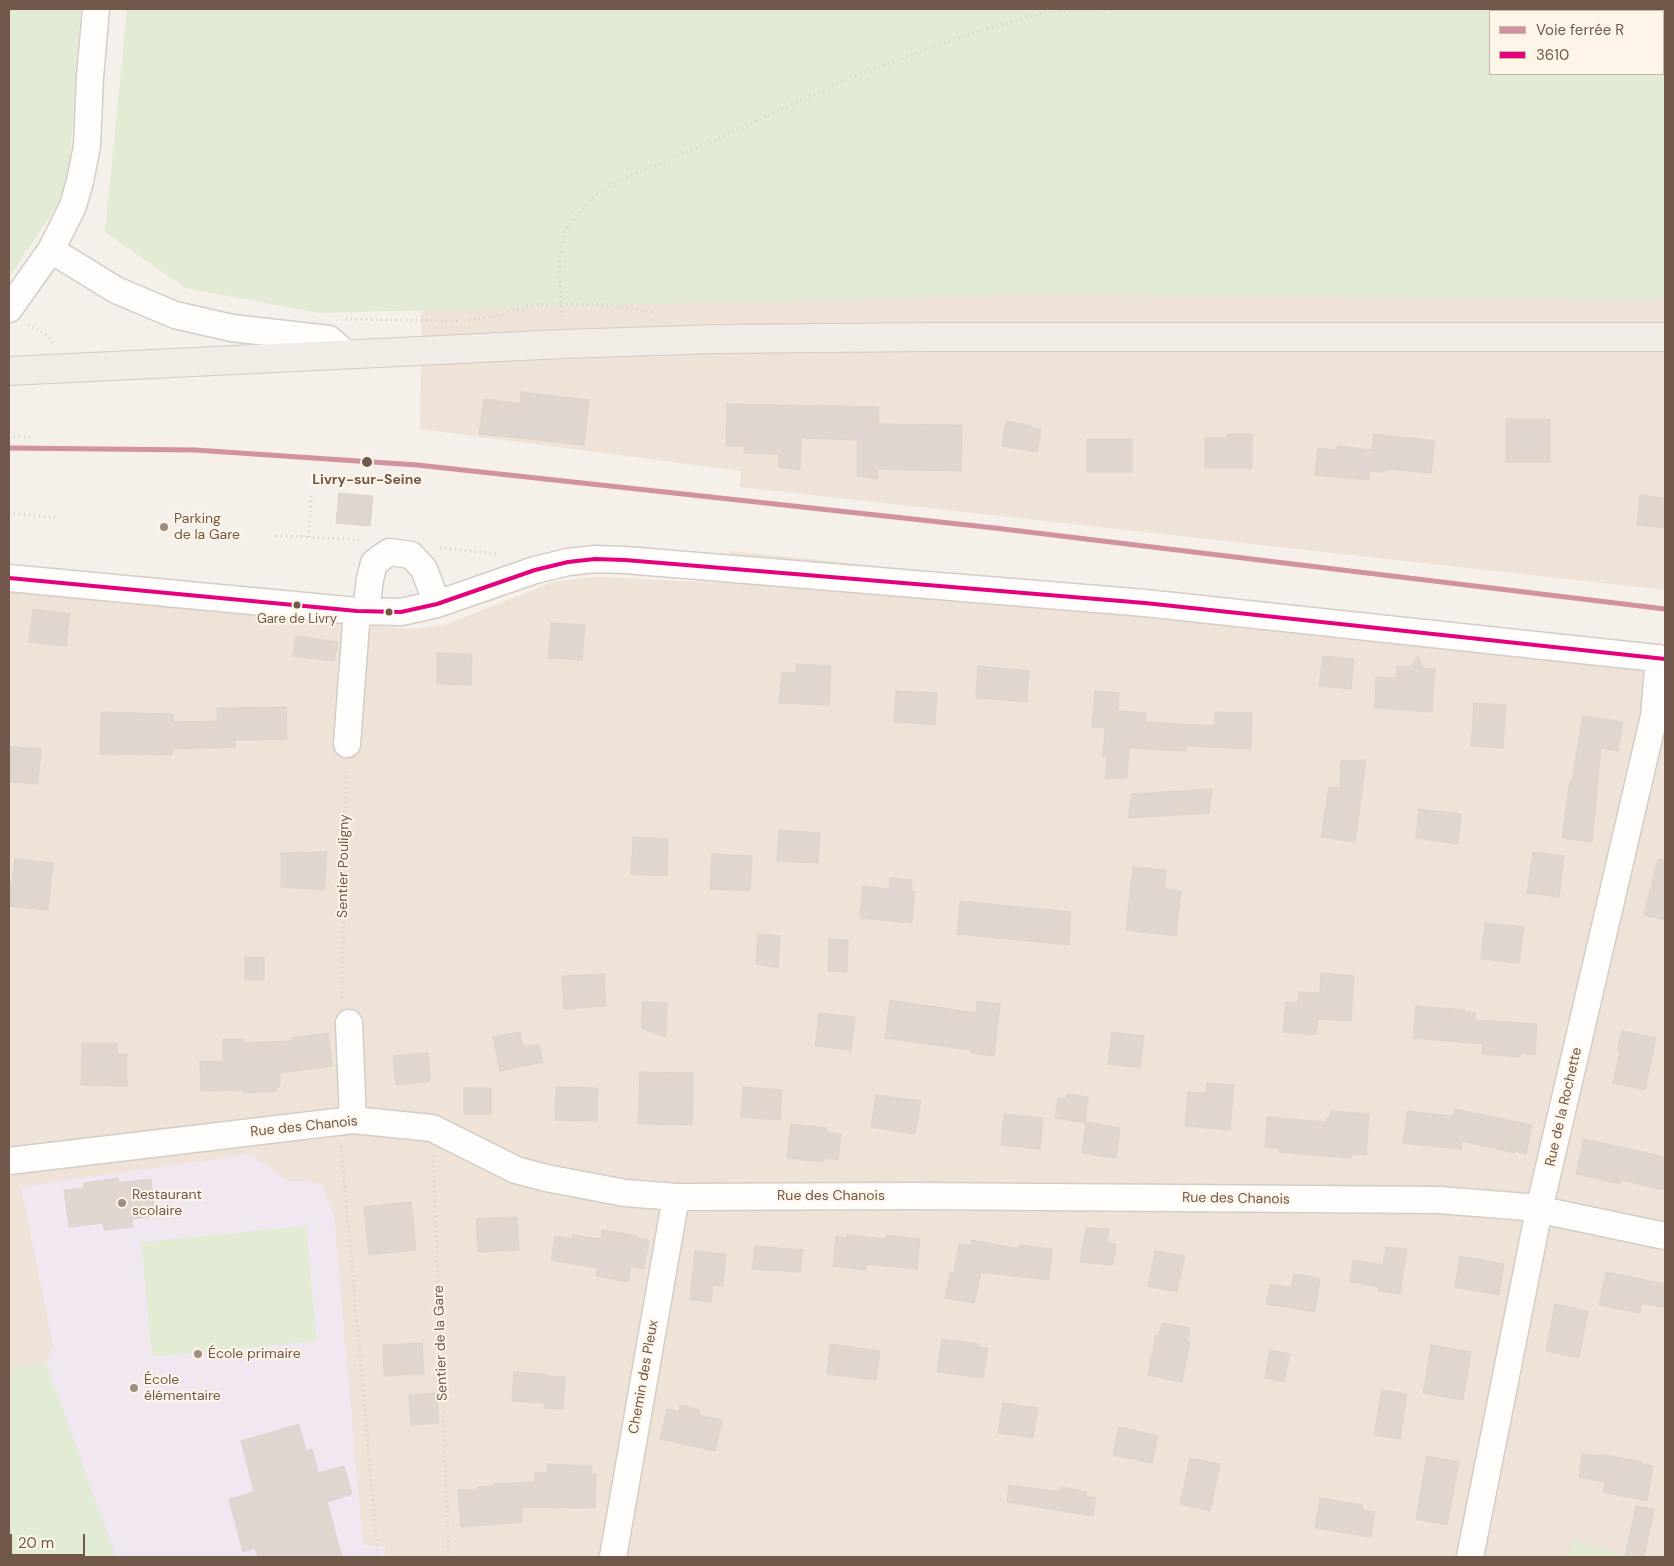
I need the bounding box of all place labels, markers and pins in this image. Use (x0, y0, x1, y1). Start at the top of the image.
marker: Livry-sur-Seine (360, 455, 374, 469)
place label: Livry-sur-Seine (312, 472, 422, 488)
place label: Parking de la Gare (174, 511, 240, 544)
marker: Parking de la Gare (158, 521, 170, 533)
marker: Gare de Livry (292, 600, 302, 610)
unlabelled marker (384, 607, 394, 617)
place label: Gare de Livry (257, 612, 337, 628)
place label: Restaurant scolaire (132, 1187, 202, 1220)
marker: Restaurant scolaire (116, 1197, 128, 1209)
place label: École primaire (208, 1346, 301, 1362)
marker: École primaire (192, 1348, 204, 1360)
place label: École élémentaire (144, 1372, 221, 1404)
marker: École élémentaire (128, 1382, 140, 1394)

